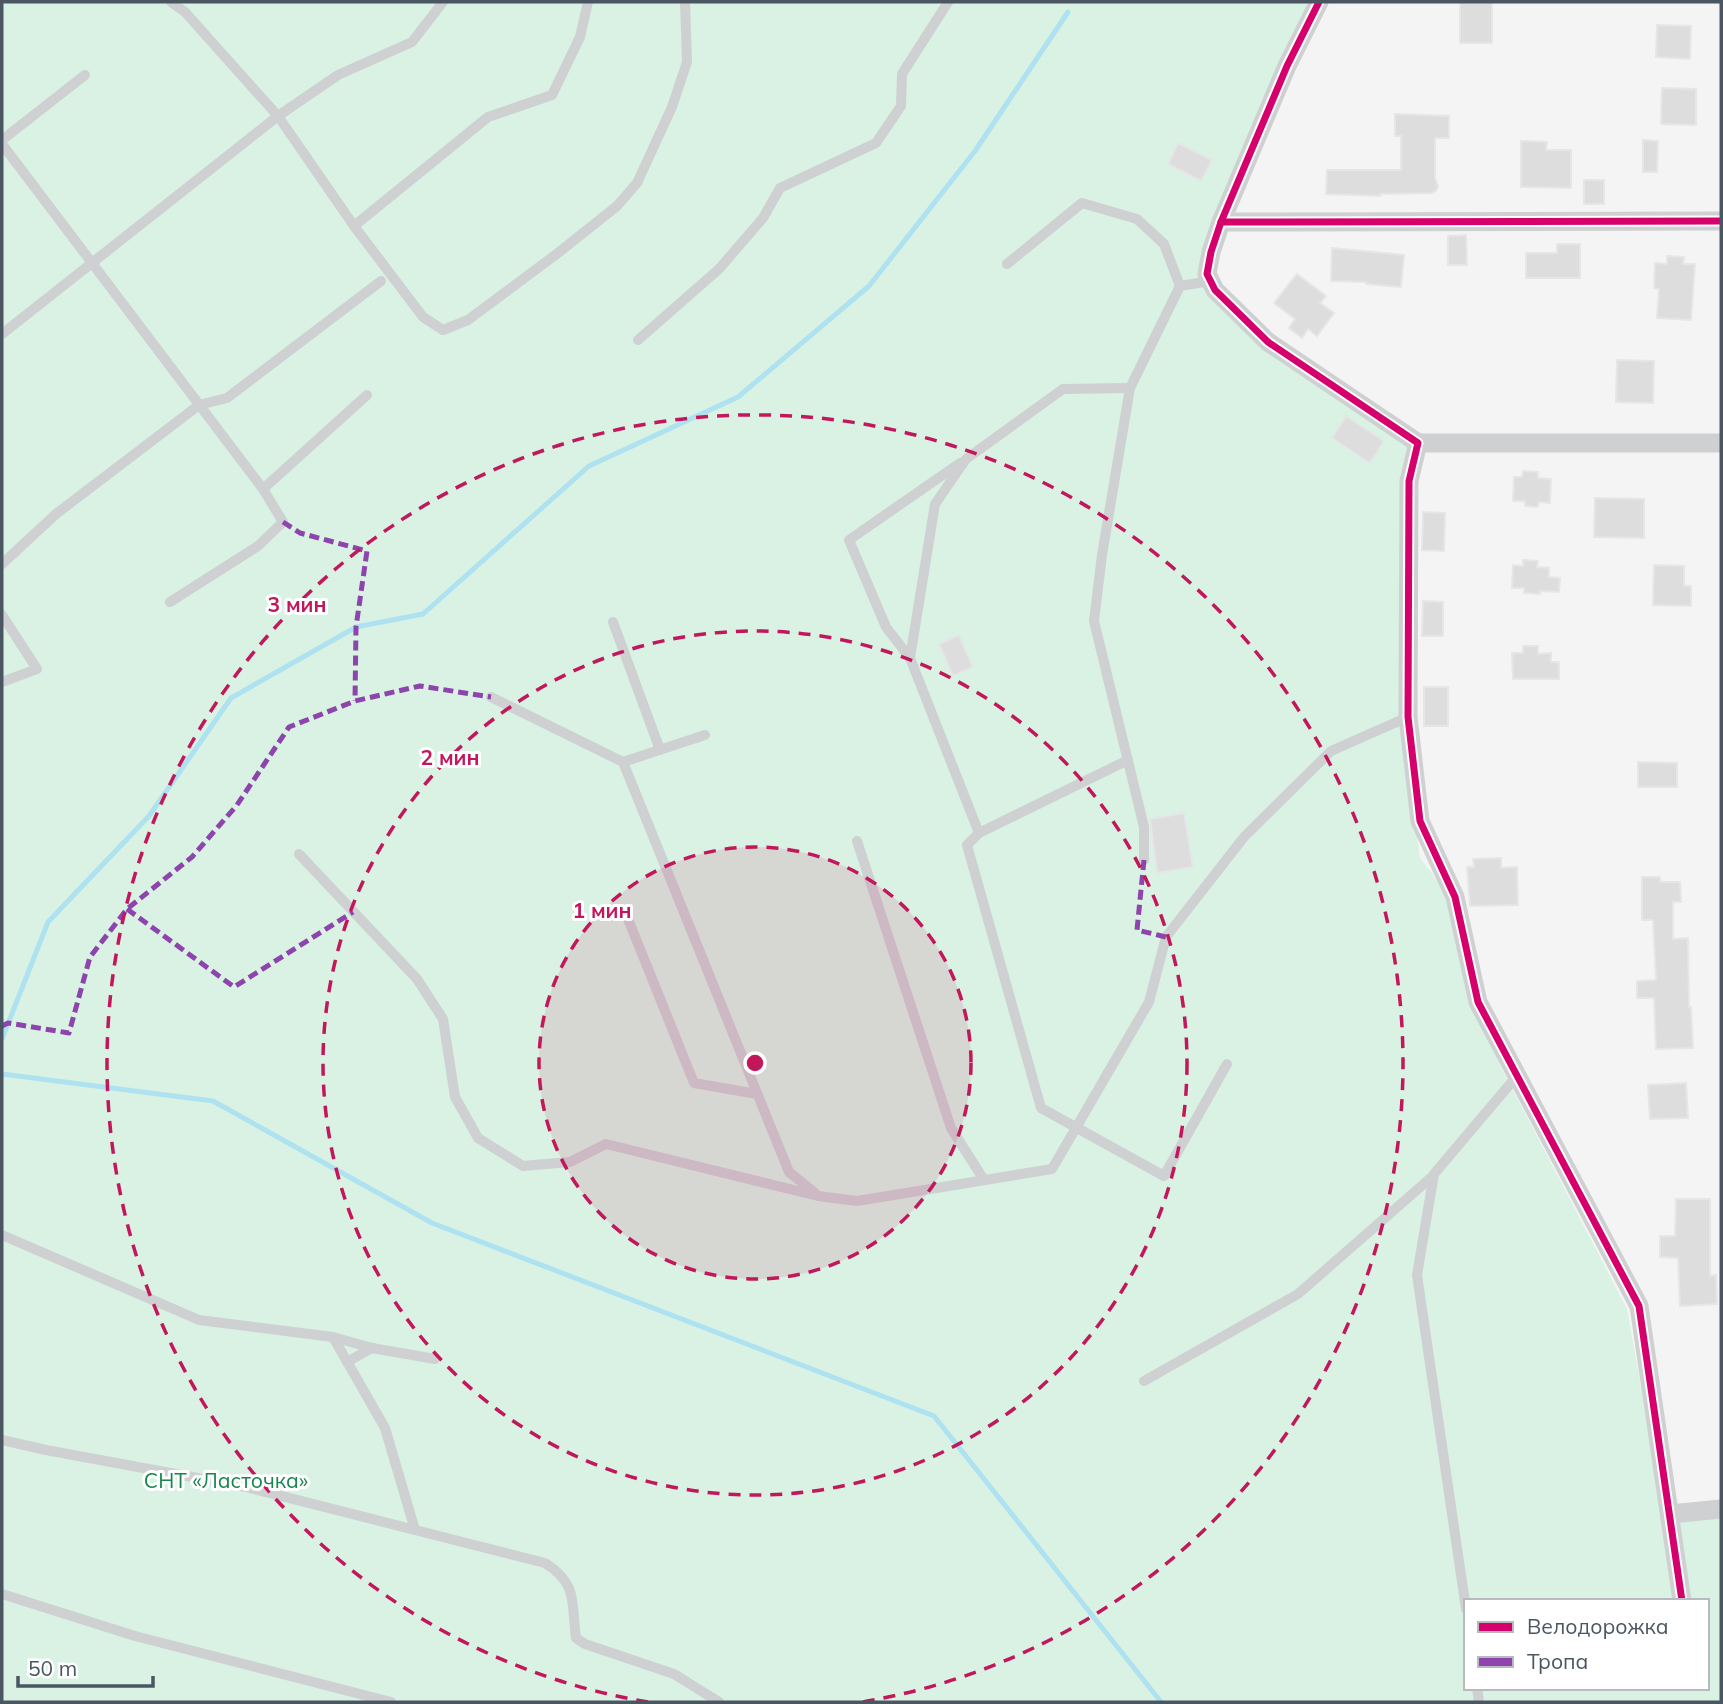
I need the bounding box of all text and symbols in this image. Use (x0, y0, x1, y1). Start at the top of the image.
text: 3 мин (268, 591, 326, 617)
text: 2 мин (421, 744, 479, 770)
text: 1 мин (573, 897, 631, 923)
centre of rings (743, 1051, 767, 1075)
park label: СНТ «Ласточка» (144, 1467, 308, 1493)
legend (1464, 1599, 1709, 1690)
text: Велодорожка (1527, 1613, 1669, 1639)
scale bar (18, 1644, 152, 1688)
text: Тропа (1527, 1648, 1588, 1674)
text: 50 m (28, 1655, 77, 1681)

